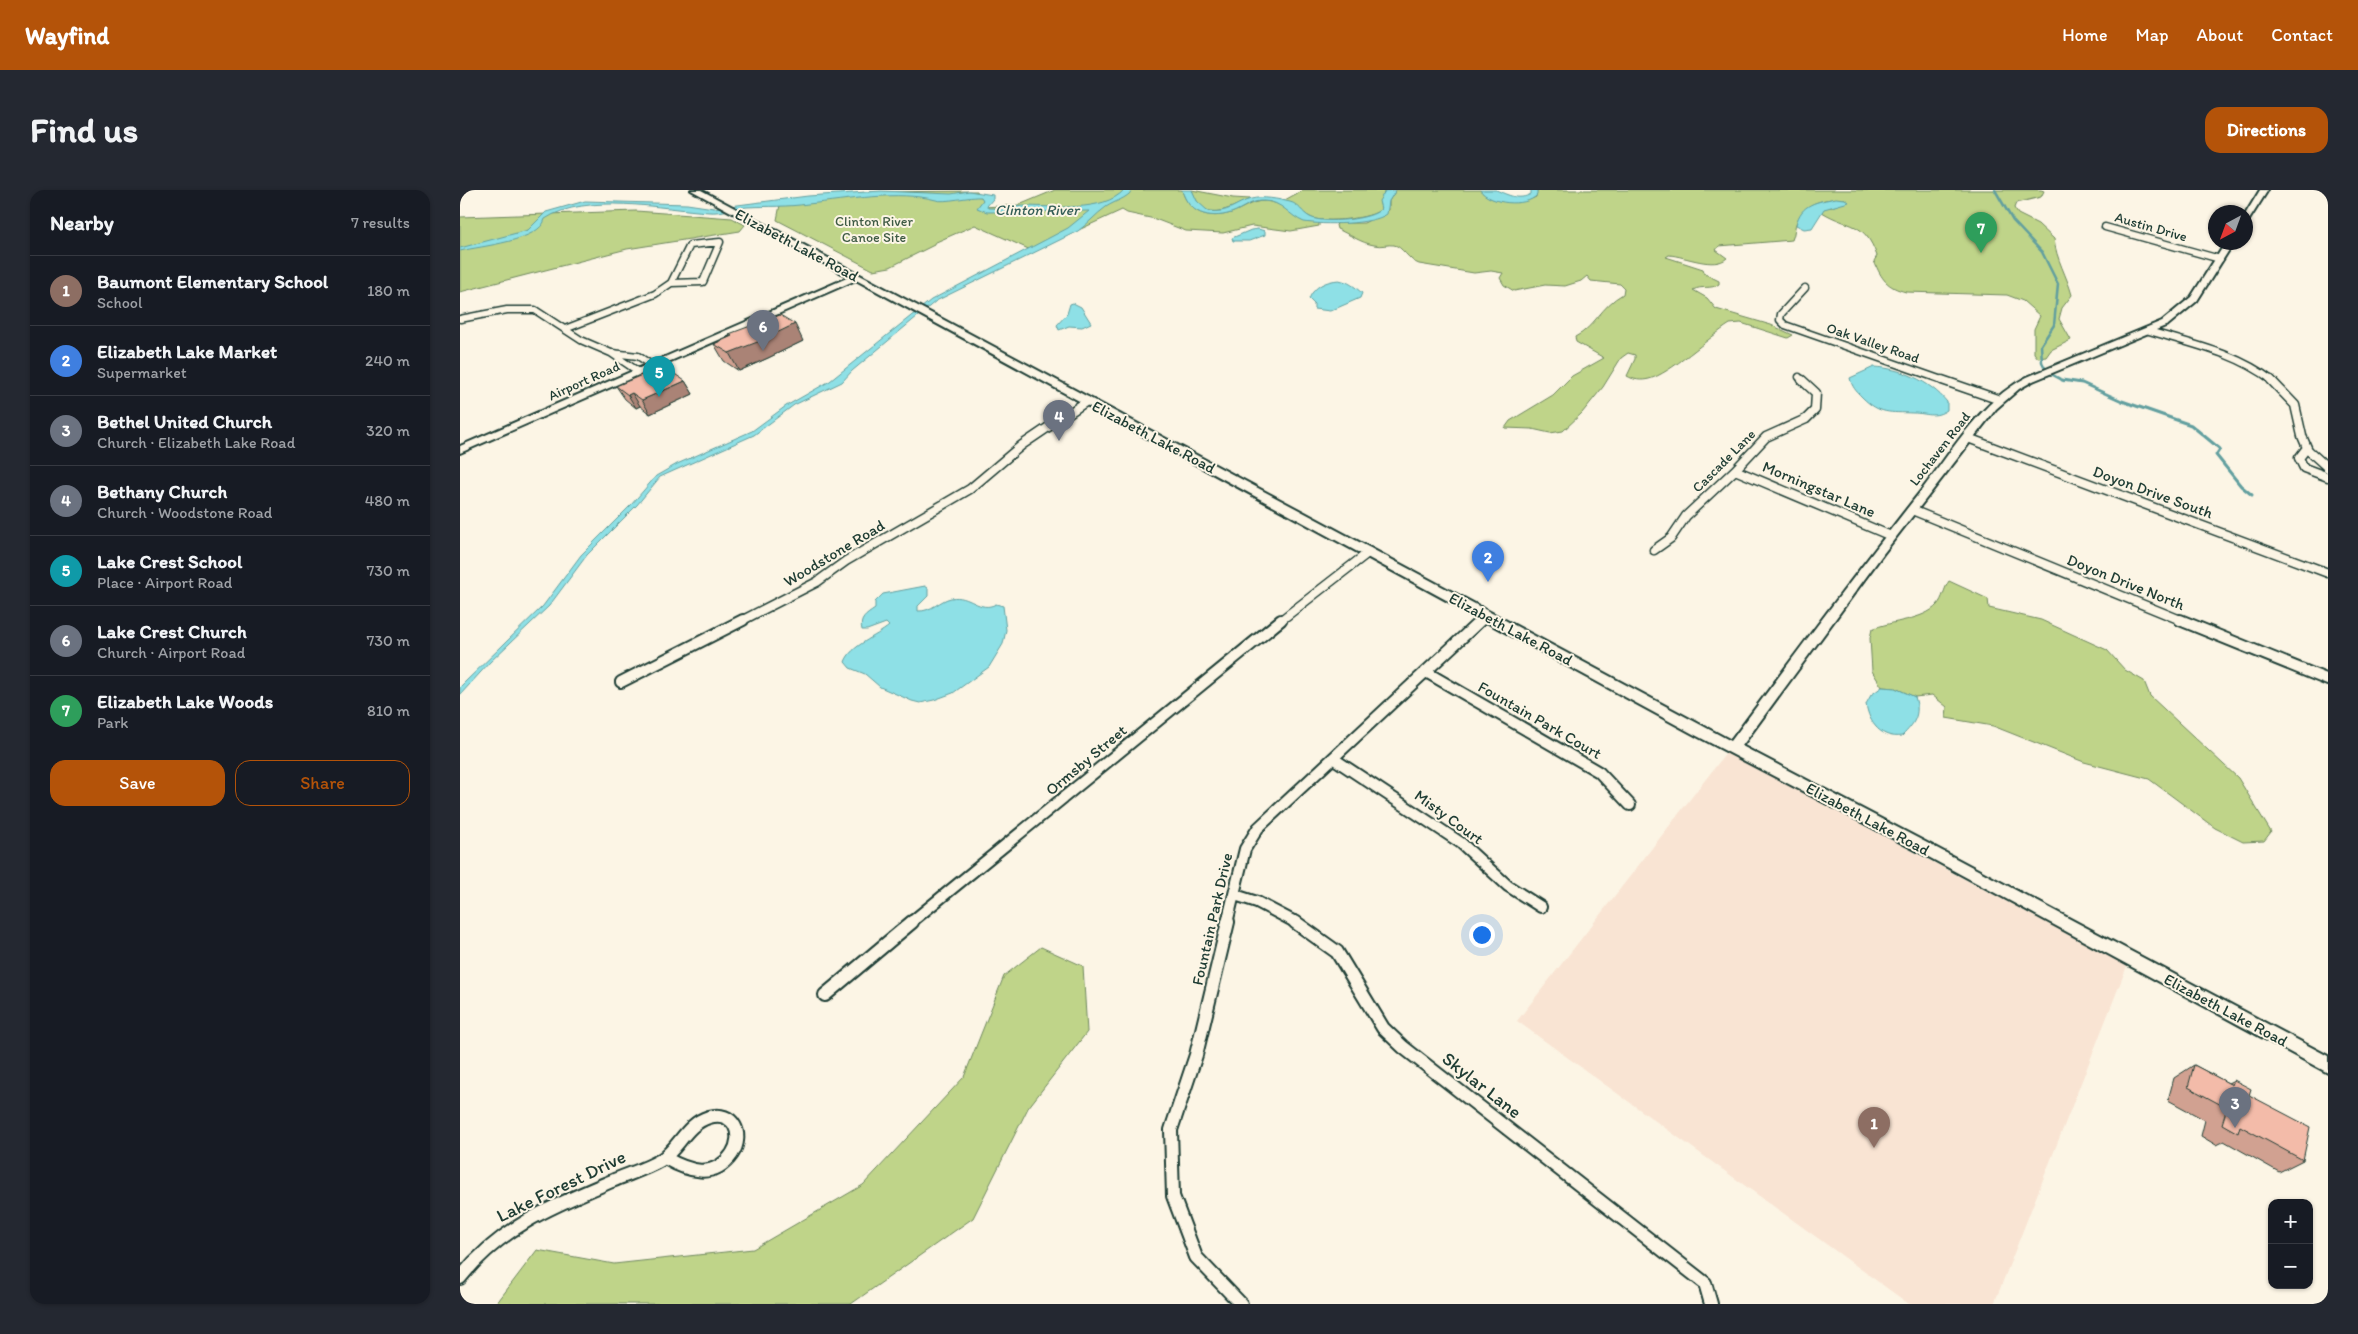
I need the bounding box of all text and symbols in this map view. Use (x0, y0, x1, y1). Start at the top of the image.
text: Wayfind (25, 21, 109, 50)
text: Home (2062, 24, 2108, 46)
text: Map (2136, 24, 2169, 46)
text: About (2197, 24, 2243, 46)
text: Contact (2271, 24, 2333, 46)
button: Directions (2205, 107, 2328, 153)
text: Find us (30, 109, 138, 151)
water label: Clinton River (995, 201, 1081, 219)
street label: Elizabeth Lake Road (732, 204, 862, 286)
north arrow (2208, 205, 2253, 250)
street label: Austin Drive (2113, 209, 2189, 245)
text: Nearby (50, 210, 114, 235)
pin: 7 (1965, 212, 1997, 253)
text: 7 results (351, 213, 410, 232)
park label: Clinton River Canoe Site (835, 213, 914, 246)
text: Baumont Elementary School (97, 270, 328, 293)
text: 1 (62, 281, 70, 300)
text: 180 m (367, 281, 410, 300)
text: School (97, 293, 143, 312)
pin: 6 (747, 310, 779, 351)
street label: Oak Valley Road (1824, 319, 1922, 367)
text: Elizabeth Lake Market (97, 340, 277, 363)
text: 2 (62, 351, 70, 370)
text: 240 m (365, 351, 410, 370)
pin: 5 (643, 356, 675, 397)
street label: Airport Road (546, 357, 623, 404)
text: Supermarket (97, 363, 187, 382)
street label: Elizabeth Lake Road (1089, 396, 1219, 478)
pin: 4 (1043, 400, 1075, 441)
street label: Lochaven Road (1906, 408, 1974, 489)
text: Bethel United Church (97, 410, 272, 433)
text: 3 (62, 421, 70, 440)
text: 320 m (366, 421, 410, 440)
street label: Cascade Lane (1689, 426, 1759, 496)
text: Church · Elizabeth Lake Road (97, 433, 296, 452)
street label: Morningstar Lane (1760, 457, 1878, 521)
street label: Doyon Drive South (2090, 461, 2216, 523)
text: Bethany Church (97, 480, 227, 503)
text: 4 (61, 491, 71, 510)
text: 480 m (365, 491, 410, 510)
text: Church · Woodstone Road (97, 503, 272, 522)
street label: Woodstone Road (780, 515, 888, 591)
pin: 2 (1472, 541, 1504, 582)
text: Lake Crest School (97, 550, 242, 573)
street label: Doyon Drive North (2064, 550, 2188, 614)
text: 5 (62, 561, 70, 580)
text: 730 m (366, 561, 410, 580)
text: Place · Airport Road (97, 573, 232, 592)
street label: Elizabeth Lake Road (1446, 588, 1576, 670)
text: Lake Crest Church (97, 620, 247, 643)
text: 6 (62, 631, 70, 650)
text: 730 m (366, 631, 410, 650)
text: Church · Airport Road (97, 643, 245, 662)
street label: Fountain Park Court (1475, 677, 1605, 763)
text: Elizabeth Lake Woods (97, 690, 273, 713)
text: 7 (62, 701, 70, 720)
text: 810 m (367, 701, 410, 720)
text: Park (97, 713, 128, 732)
street label: Ormsby Street (1042, 721, 1130, 799)
button: Save (50, 760, 225, 806)
button: Share (235, 760, 410, 806)
street label: Elizabeth Lake Road (1803, 778, 1933, 860)
street label: Misty Court (1411, 786, 1487, 848)
street label: Fountain Park Drive (1188, 851, 1236, 987)
your location (1469, 922, 1495, 948)
street label: Elizabeth Lake Road (2161, 969, 2291, 1051)
street label: Skylar Lane (1438, 1047, 1526, 1123)
pin: 3 (2219, 1087, 2251, 1128)
pin: 1 (1858, 1107, 1890, 1148)
street label: Lake Forest Drive (493, 1145, 629, 1227)
map controls (2268, 1199, 2313, 1289)
button: + (2268, 1199, 2313, 1244)
button: − (2268, 1244, 2313, 1289)

